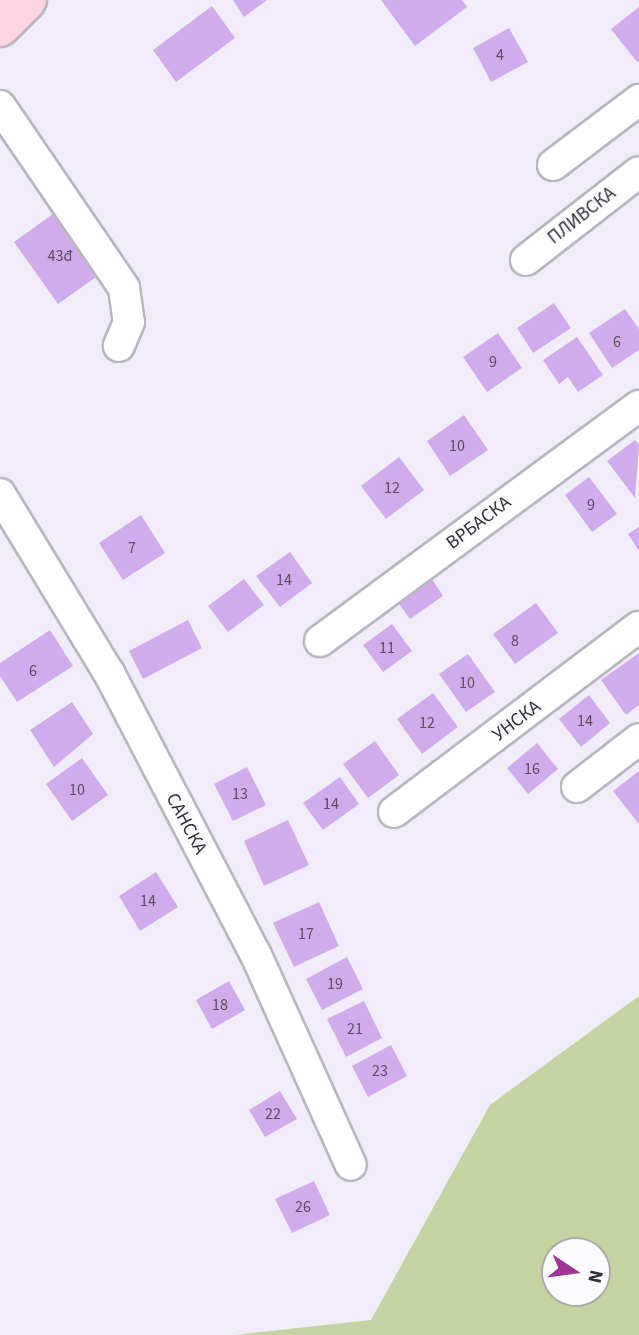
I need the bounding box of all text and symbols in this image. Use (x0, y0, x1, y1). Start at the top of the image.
house number: 4 (496, 45, 504, 65)
street label: ПЛИВСКА (543, 182, 621, 250)
house number: 43đ (48, 246, 72, 266)
house number: 6 (613, 332, 621, 352)
house number: 9 (489, 352, 497, 372)
house number: 10 (449, 436, 465, 456)
house number: 12 (384, 478, 400, 498)
street label: ВРБАСКА (442, 491, 516, 555)
house number: 9 (587, 495, 595, 515)
house number: 7 (128, 538, 136, 558)
house number: 14 (276, 570, 292, 590)
house number: 8 (511, 631, 519, 651)
house number: 11 (379, 638, 395, 658)
house number: 6 (29, 661, 37, 681)
house number: 10 (459, 673, 475, 693)
street label: УНСКА (488, 696, 546, 746)
house number: 14 (577, 711, 593, 731)
house number: 12 (419, 713, 435, 733)
house number: 16 (524, 759, 540, 779)
house number: 10 (69, 780, 85, 800)
house number: 13 (232, 784, 248, 804)
street label: САНСКА (160, 790, 212, 858)
house number: 14 (323, 794, 339, 814)
house number: 14 (140, 891, 156, 911)
house number: 17 (298, 924, 314, 944)
house number: 19 (327, 974, 343, 994)
house number: 18 (212, 995, 228, 1015)
house number: 21 (347, 1019, 363, 1039)
house number: 23 (372, 1061, 388, 1081)
house number: 22 (265, 1104, 281, 1124)
house number: 26 (295, 1197, 311, 1217)
north arrow (541, 1237, 611, 1307)
text: N (580, 1267, 610, 1286)

